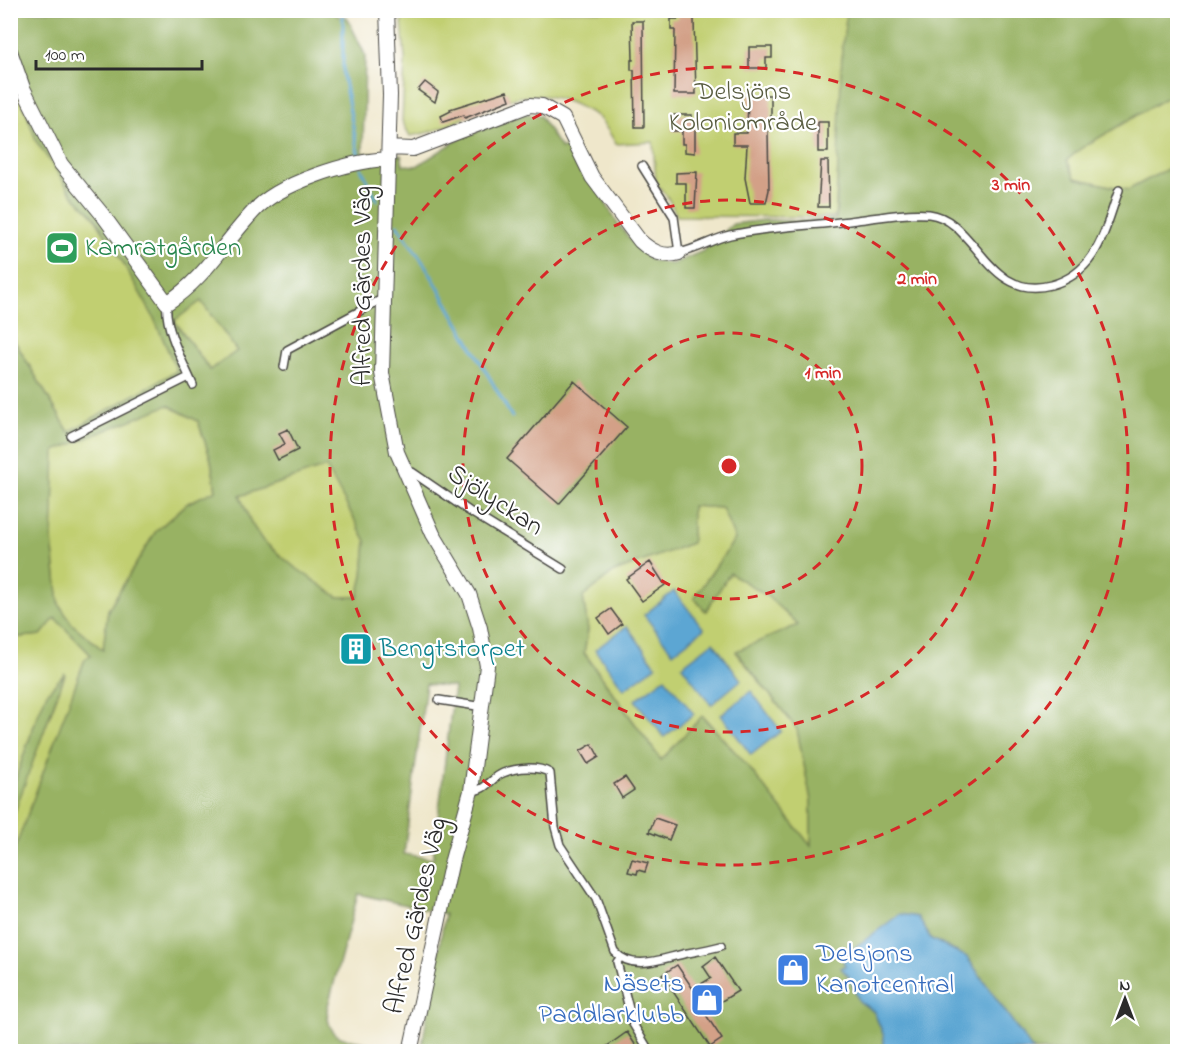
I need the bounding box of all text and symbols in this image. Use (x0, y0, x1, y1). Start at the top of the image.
scale bar (36, 33, 202, 71)
text: 100 m (45, 43, 85, 69)
park label: Delsjöns Koloniområde (669, 73, 818, 143)
text: 3 min (991, 173, 1030, 199)
street label: Alfred Gärdes Väg (344, 186, 383, 386)
place label: Kamratgården (85, 229, 241, 268)
sports icon: Kamratgården (44, 230, 80, 266)
text: 2 min (896, 267, 937, 293)
text: 1 min (805, 361, 841, 387)
street label: Sjölyckan (439, 455, 551, 547)
centre of rings (719, 456, 739, 476)
place label: Bengtstorpet (378, 630, 525, 669)
building icon: Bengtstorpet (338, 631, 374, 667)
street label: Alfred Gärdes Väg (375, 814, 459, 1018)
place label: Delsjons Kanotcentral (815, 935, 954, 1005)
shop icon: Delsjons Kanotcentral (775, 952, 811, 988)
place label: Näsets Paddlarklubb (538, 965, 684, 1035)
north arrow (1095, 969, 1155, 1029)
text: N (1120, 974, 1131, 998)
shop icon: Näsets Paddlarklubb (689, 982, 725, 1018)

